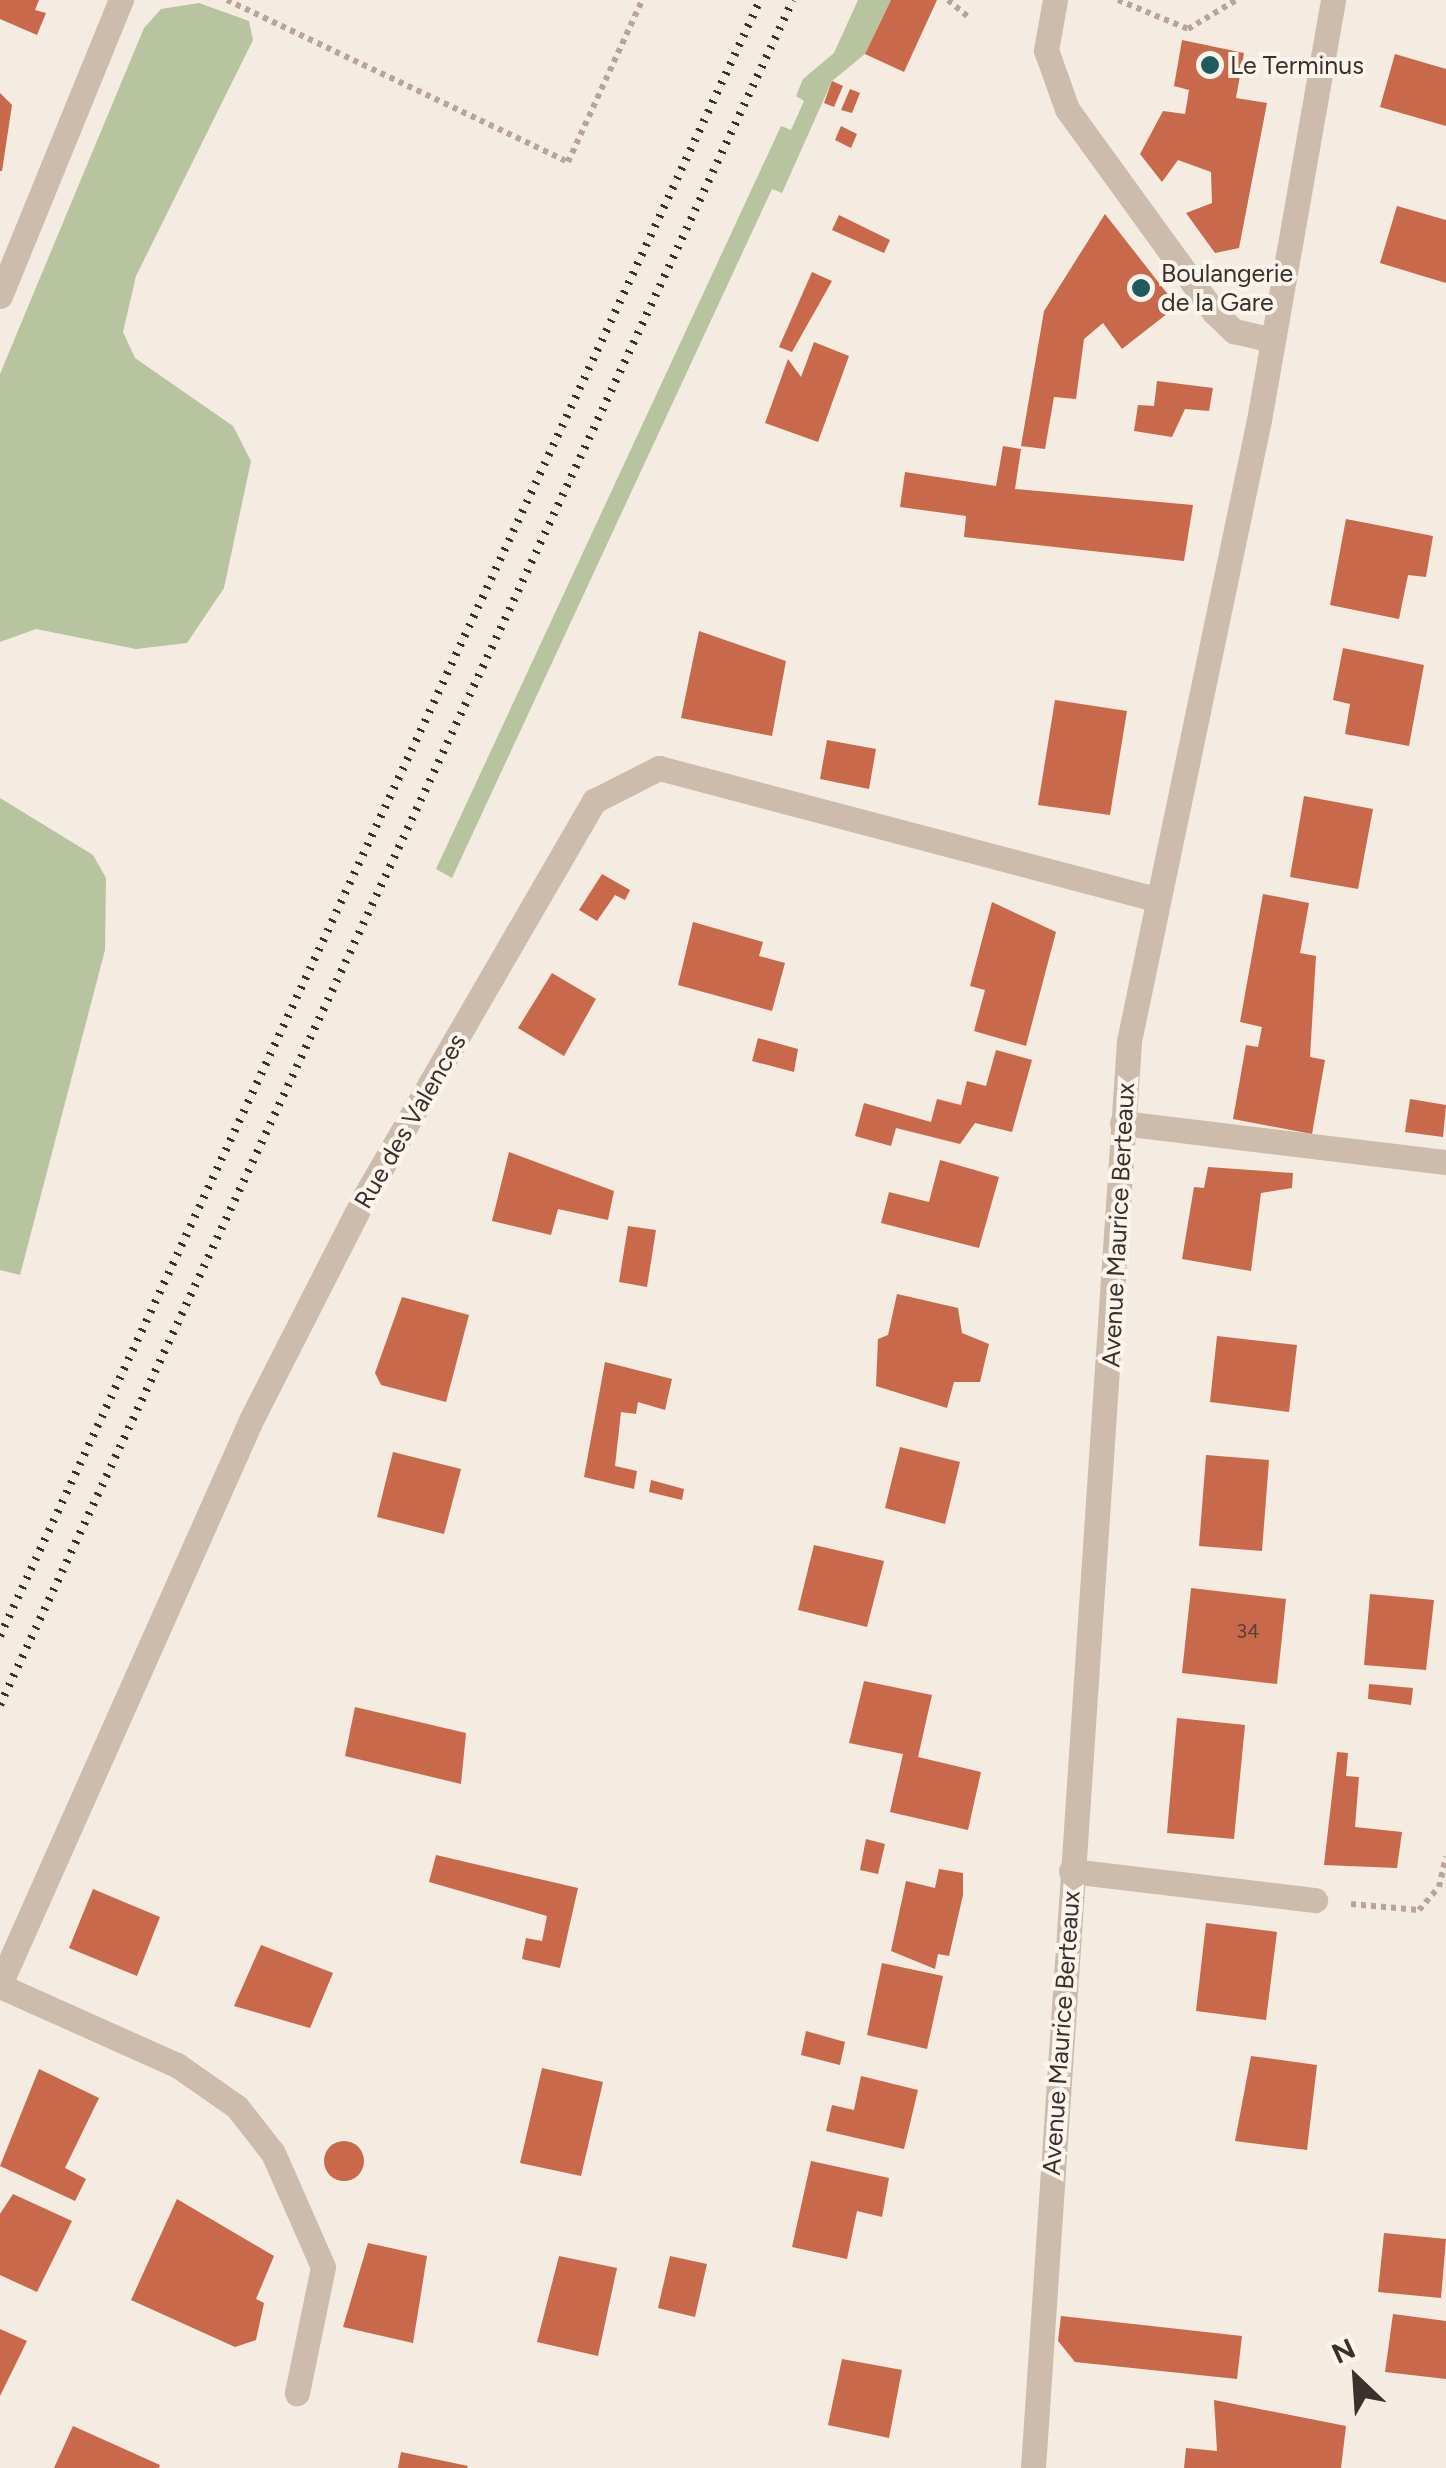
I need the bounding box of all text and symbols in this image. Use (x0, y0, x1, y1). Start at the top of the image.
place label: Le Terminus (1230, 50, 1364, 80)
marker: Le Terminus (1199, 54, 1221, 76)
place label: Boulangerie de la Gare (1161, 259, 1293, 318)
marker: Boulangerie de la Gare (1130, 277, 1152, 299)
street label: Rue des Valences (348, 1028, 472, 1214)
street label: Avenue Maurice Berteaux (1096, 1082, 1140, 1368)
house number: 34 (1236, 1619, 1260, 1643)
street label: Avenue Maurice Berteaux (1036, 1890, 1086, 2176)
north arrow (1306, 2328, 1406, 2428)
text: N (1326, 2331, 1360, 2371)

